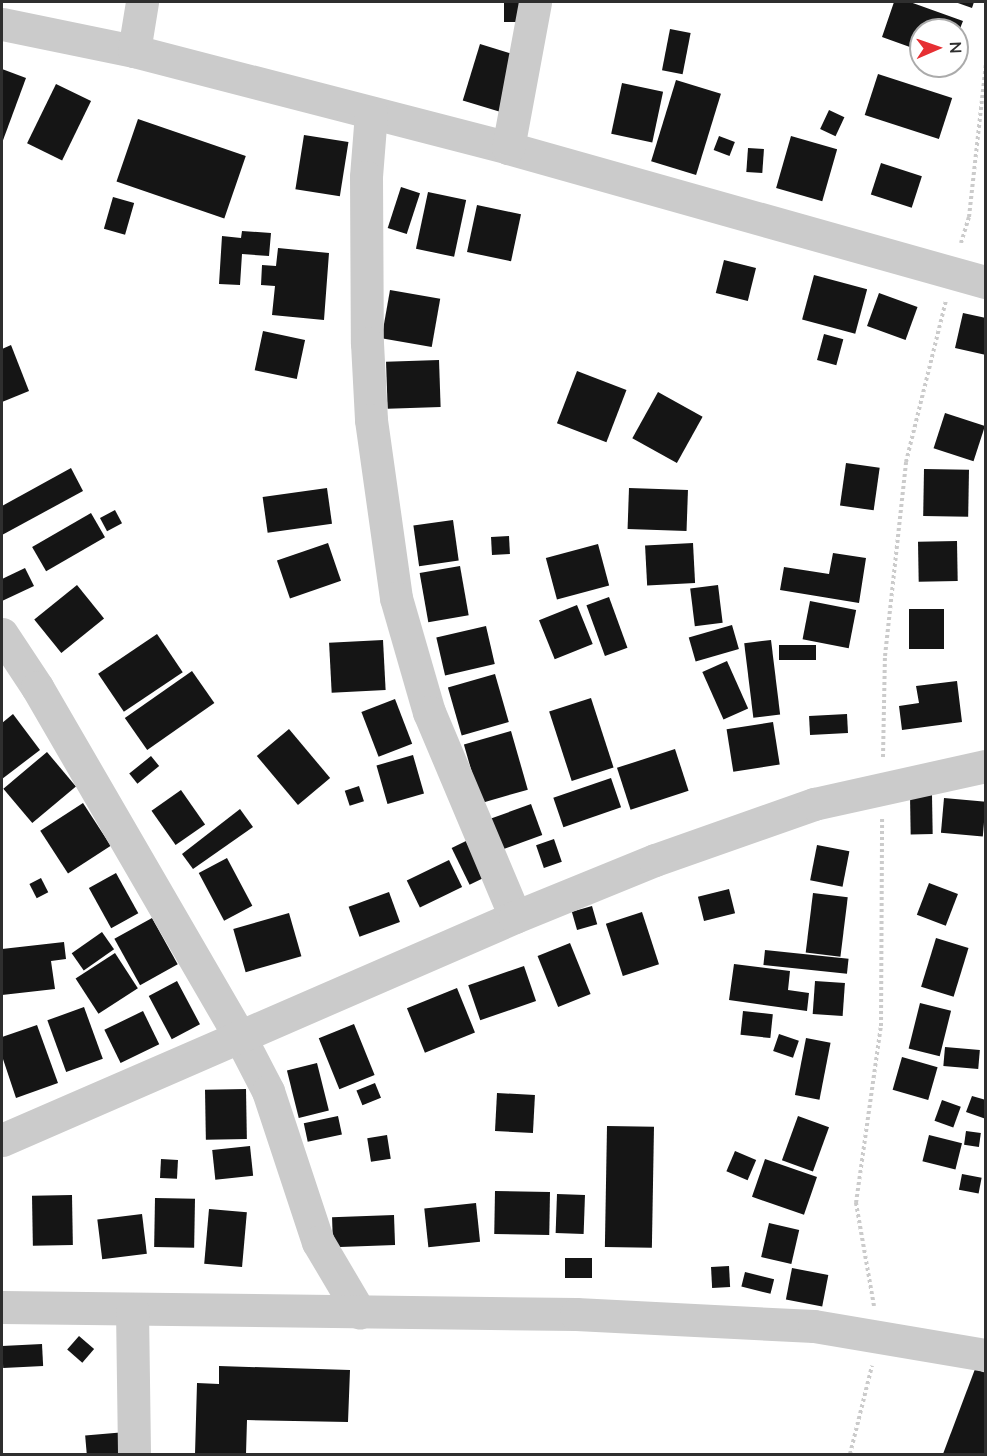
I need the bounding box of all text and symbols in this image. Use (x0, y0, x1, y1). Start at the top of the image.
north arrow (909, 18, 969, 78)
text: N (944, 41, 966, 54)

